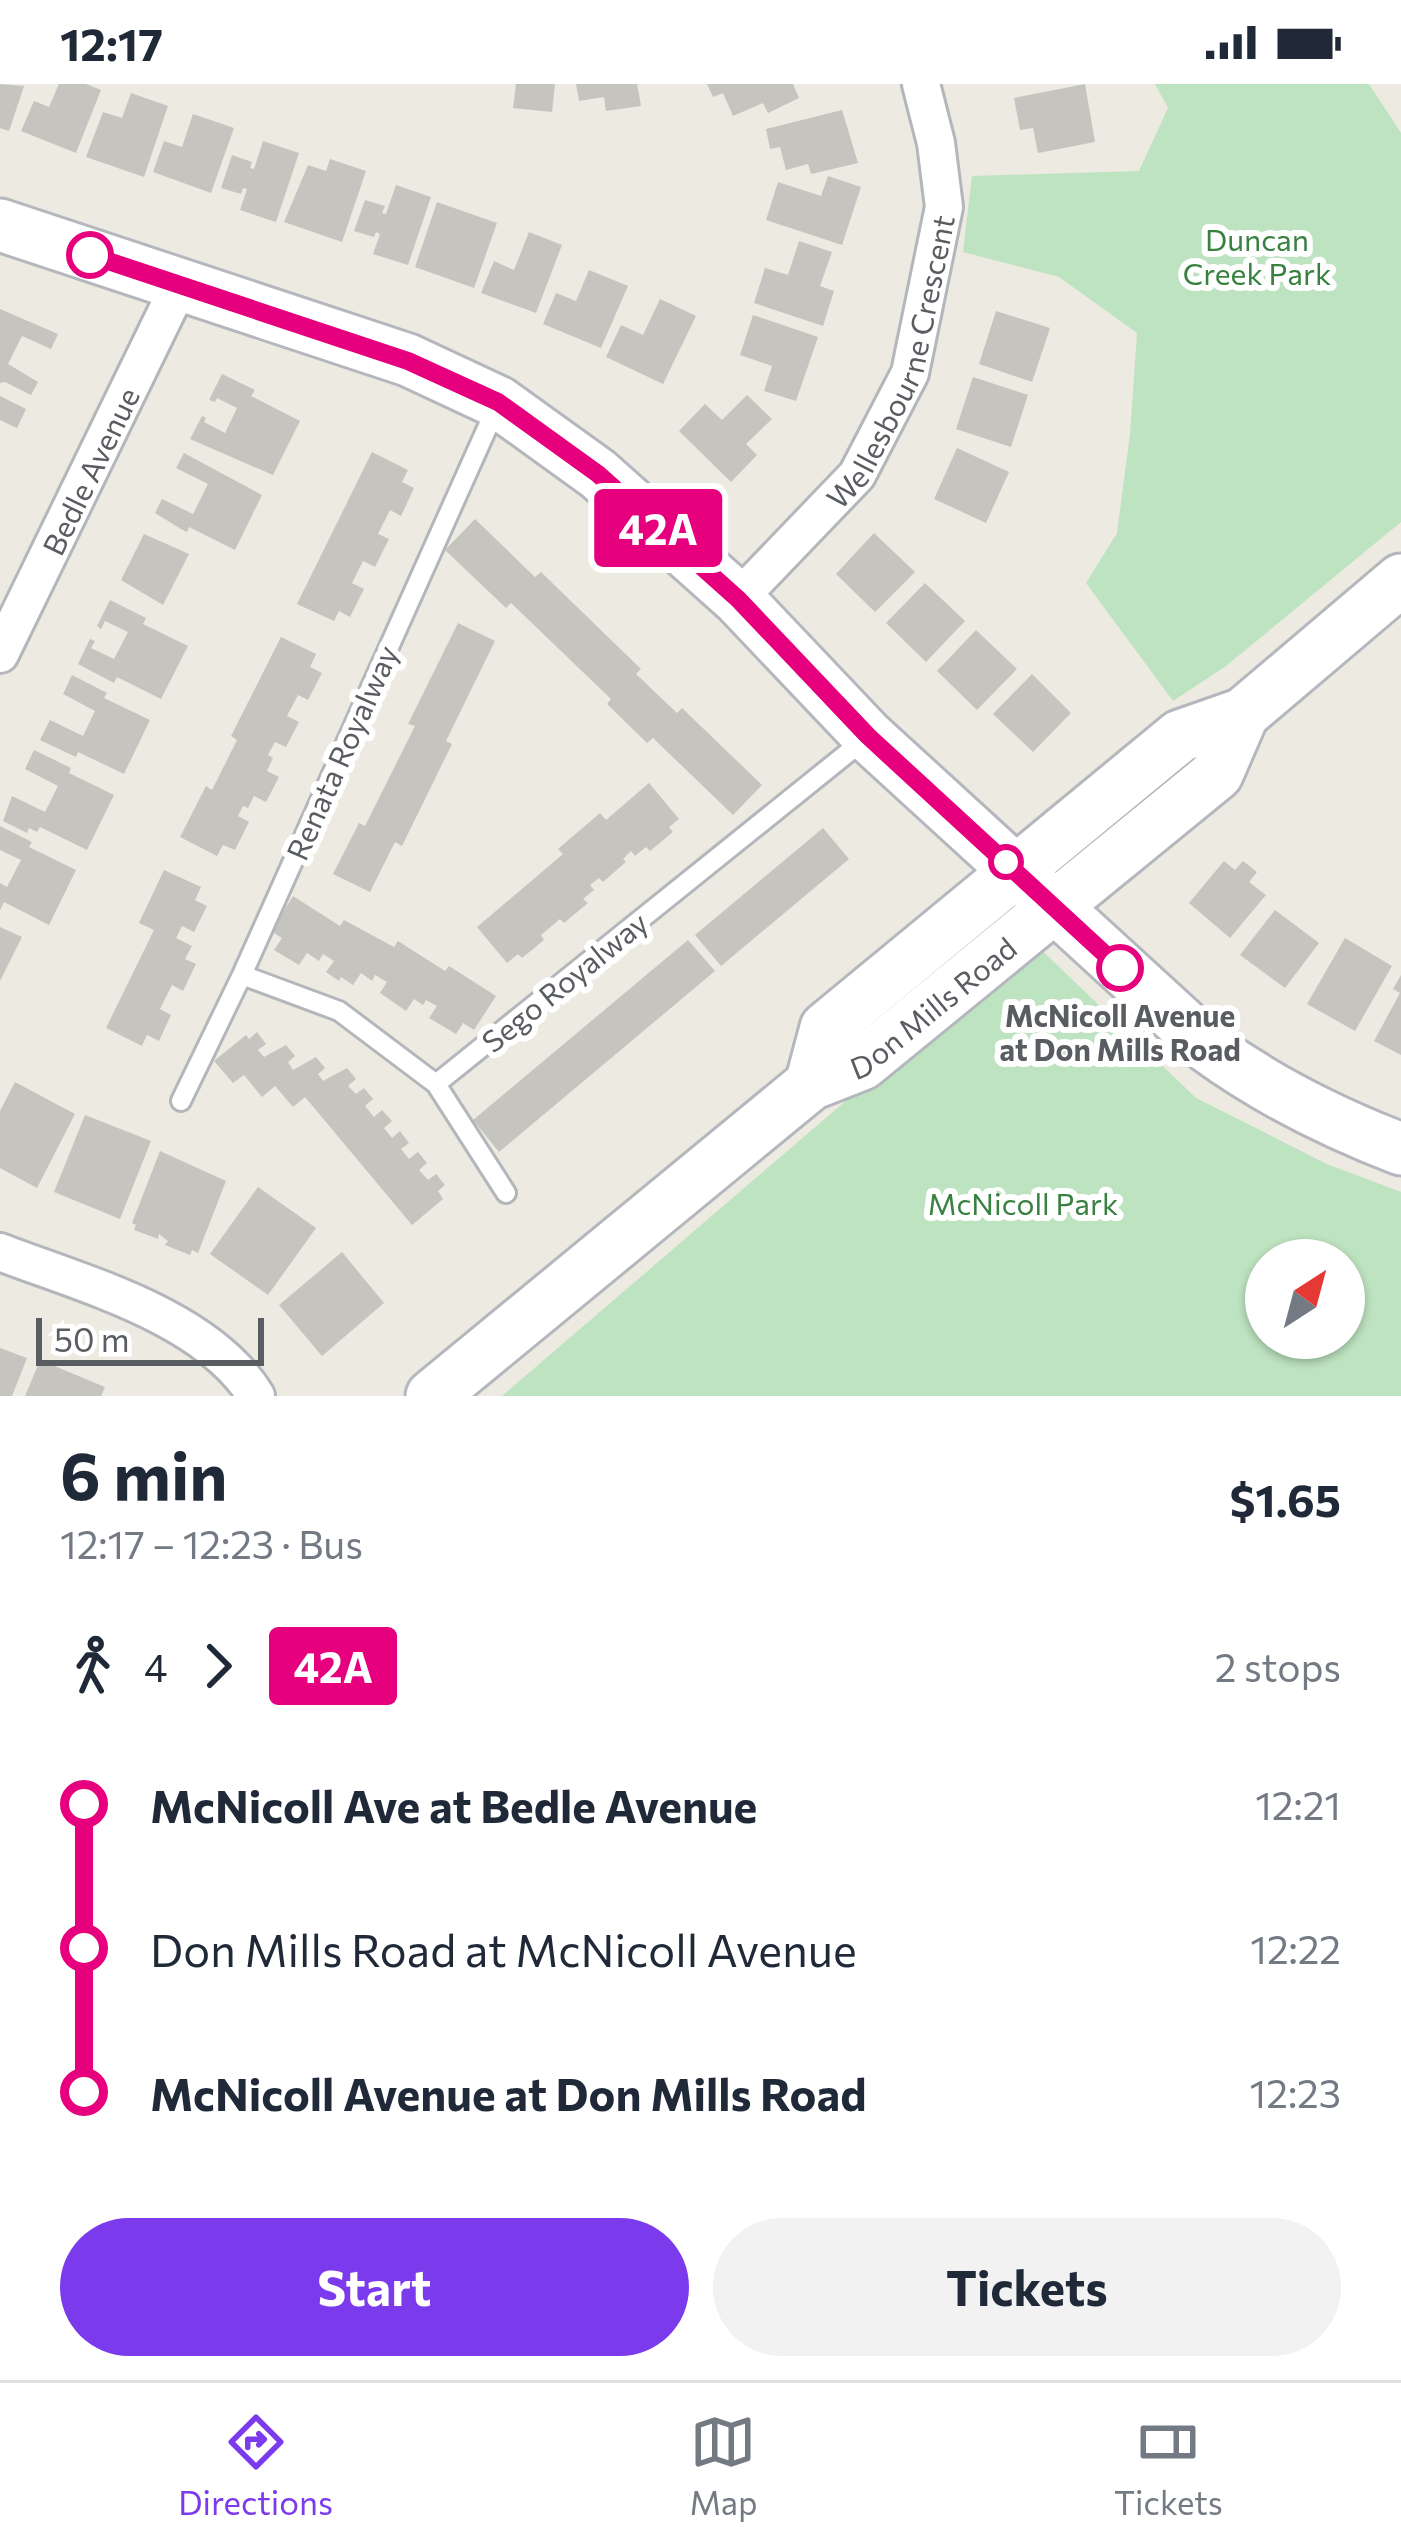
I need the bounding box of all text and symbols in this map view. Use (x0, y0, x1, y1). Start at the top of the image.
text: 12:17 (60, 15, 163, 70)
street label: Wellesbourne Crescent (817, 211, 960, 515)
park label: Duncan Creek Park (1183, 220, 1331, 291)
unlabelled marker (68, 233, 112, 277)
street label: Bedle Avenue (33, 381, 146, 560)
line badge: 42A (589, 489, 727, 567)
text: 42A (618, 502, 698, 554)
street label: Renata Royalway (277, 639, 405, 865)
unlabelled marker (990, 846, 1022, 878)
street label: Sego Royalway (474, 903, 654, 1059)
street label: Don Mills Road (844, 928, 1023, 1086)
marker: McNicoll Avenue at Don Mills Road (1098, 946, 1142, 990)
place label: McNicoll Avenue at Don Mills Road (999, 996, 1241, 1067)
park label: McNicoll Park (928, 1184, 1118, 1221)
north arrow (1245, 1239, 1365, 1359)
map controls (1245, 1239, 1365, 1359)
scale bar (36, 1312, 264, 1365)
text: 50 m (54, 1318, 130, 1359)
text: 6 min (60, 1433, 227, 1514)
text: $1.65 (1230, 1471, 1341, 1526)
text: 12:17 – 12:23 · Bus (60, 1519, 363, 1567)
icon: walk (60, 1633, 126, 1699)
icon: forward (185, 1633, 251, 1699)
text: 42A (293, 1640, 373, 1692)
text: 4 (144, 1642, 167, 1690)
text: 2 stops (1215, 1642, 1341, 1690)
text: McNicoll Ave at Bedle Avenue (150, 1777, 757, 1832)
text: 12:21 (1255, 1780, 1341, 1828)
text: Don Mills Road at McNicoll Avenue (150, 1921, 857, 1976)
text: 12:22 (1250, 1924, 1341, 1972)
text: McNicoll Avenue at Don Mills Road (150, 2065, 867, 2120)
text: 12:23 (1250, 2068, 1341, 2116)
button: Start (60, 2218, 689, 2356)
button: Tickets (713, 2218, 1341, 2356)
tab: Directions (178, 2409, 333, 2522)
tab: Map (689, 2409, 758, 2522)
tab: Tickets (1114, 2409, 1223, 2522)

